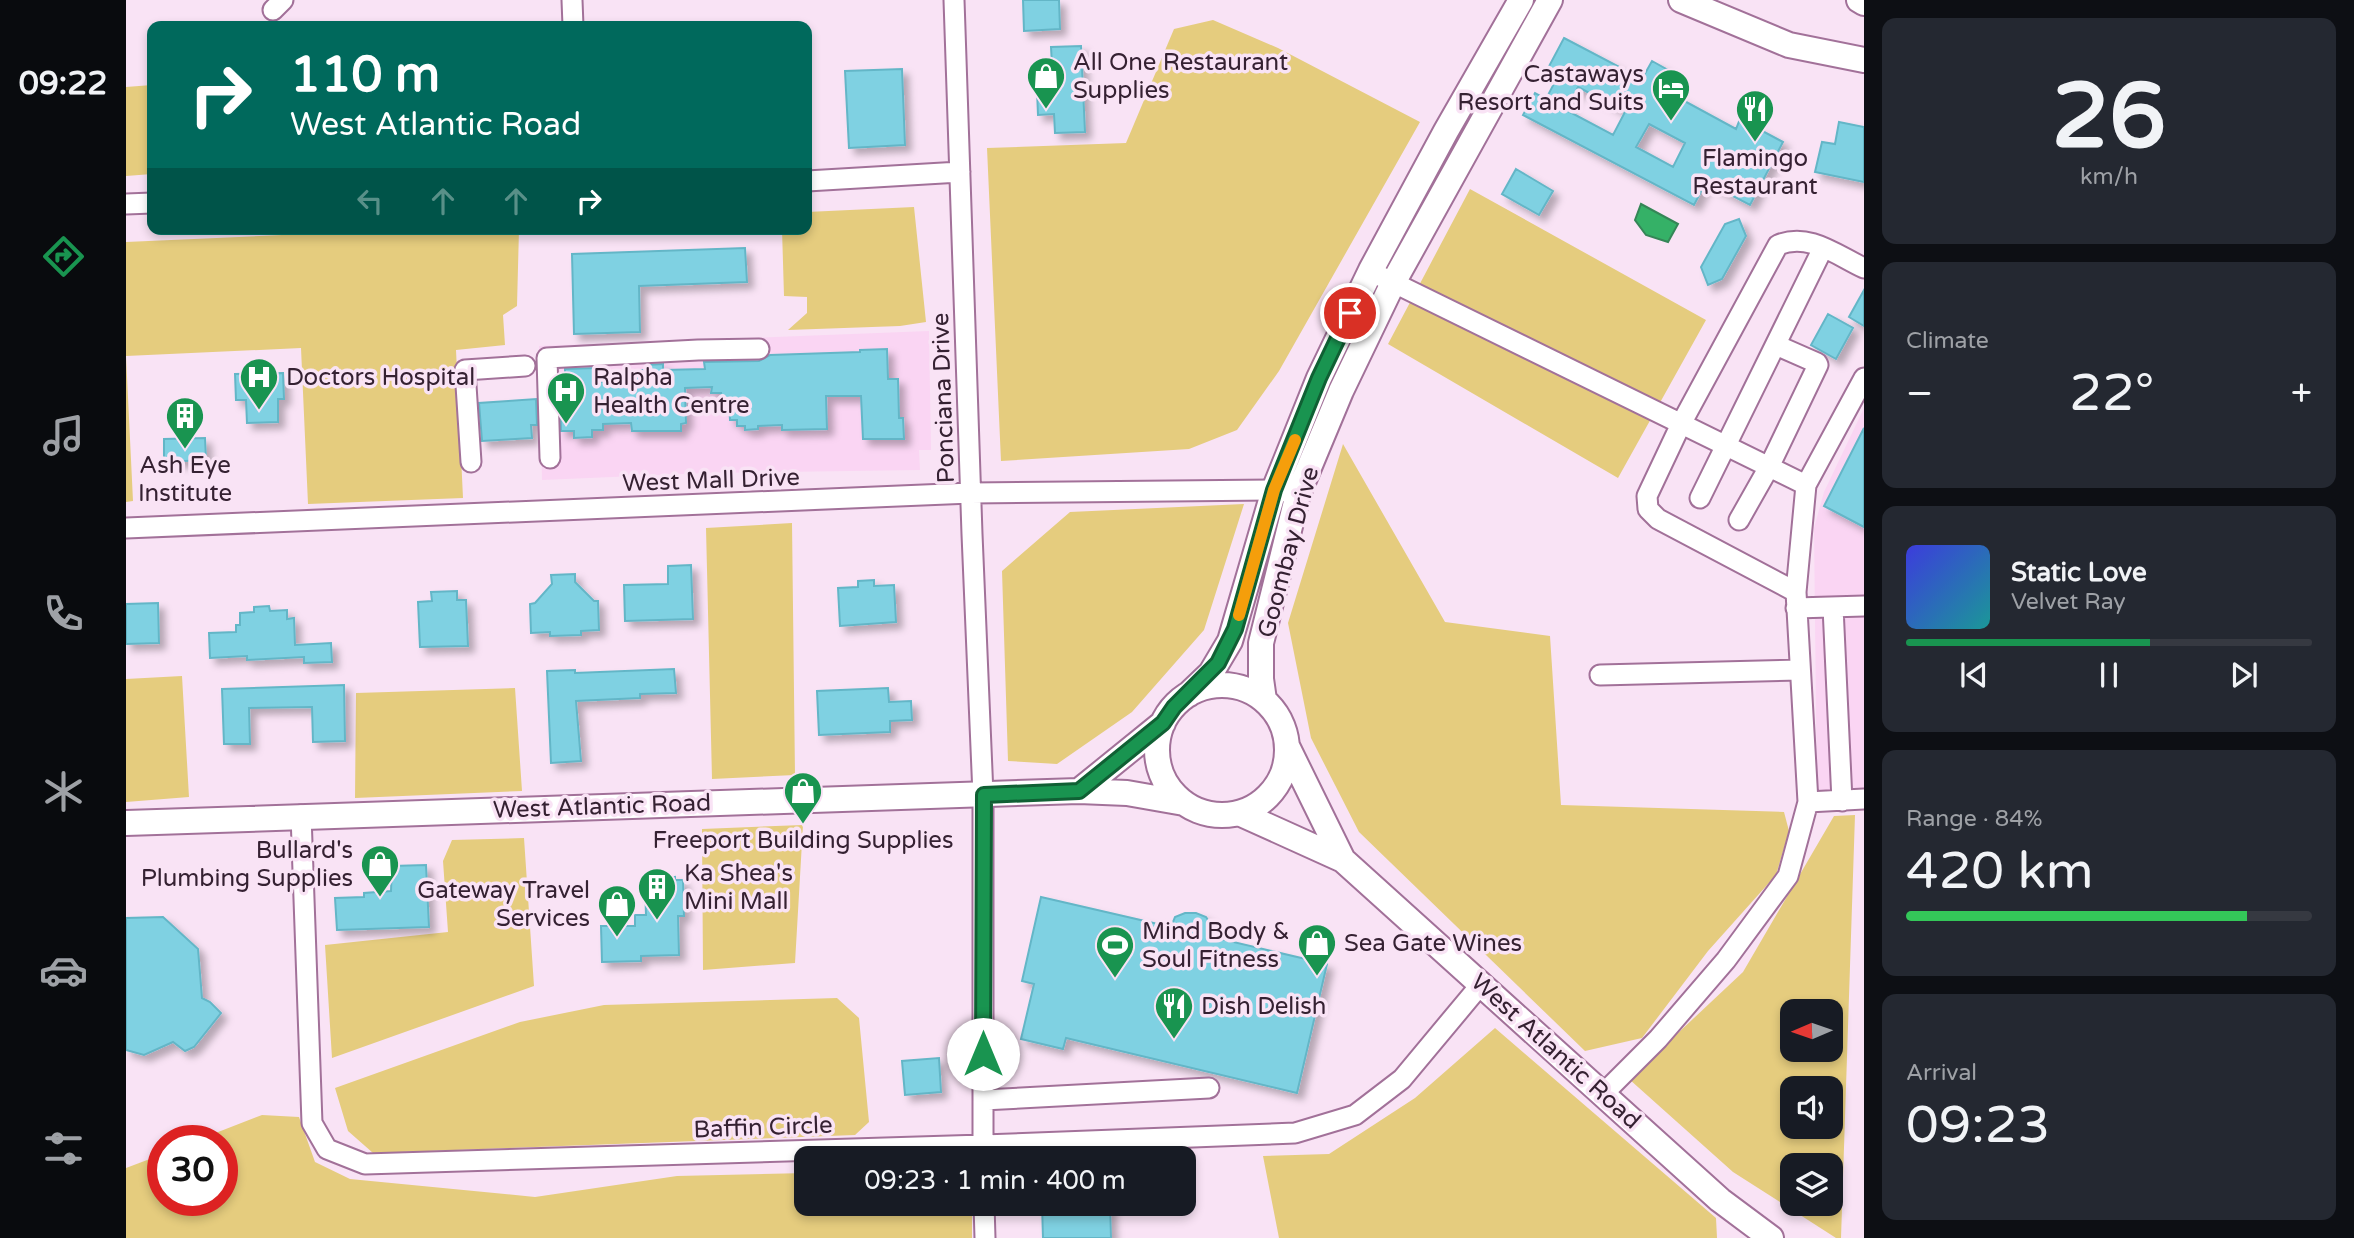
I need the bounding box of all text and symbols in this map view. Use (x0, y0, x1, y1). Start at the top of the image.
text: 110 m (290, 46, 440, 105)
place label: All One Restaurant Supplies (1073, 48, 1288, 105)
icon: right (175, 49, 266, 140)
shop icon: All One Restaurant Supplies (1025, 55, 1067, 110)
place label: Castaways Resort and Suits (1457, 60, 1644, 117)
text: 26 (2052, 62, 2166, 172)
text: 09:22 (19, 65, 107, 103)
hotel icon: Castaways Resort and Suits (1650, 67, 1692, 122)
restaurant icon: Flamingo Restaurant (1734, 88, 1776, 143)
text: West Atlantic Road (290, 106, 581, 144)
place label: Flamingo Restaurant (1692, 144, 1818, 201)
text: km/h (2080, 163, 2138, 191)
icon: left (351, 182, 389, 220)
icon: ahead (424, 182, 462, 220)
icon: ahead (497, 182, 535, 220)
icon: right (570, 182, 608, 220)
icon: directions (39, 232, 88, 281)
pin (1320, 283, 1380, 343)
icon: arrive (1331, 294, 1369, 332)
street label: Ponciana Drive (926, 312, 961, 484)
text: Climate (1906, 327, 1989, 355)
hospital icon: Doctors Hospital (238, 356, 280, 411)
text: 22° (2069, 362, 2154, 425)
place label: Doctors Hospital (286, 363, 475, 392)
place label: Ralpha Health Centre (593, 363, 750, 420)
hospital icon: Ralpha Health Centre (545, 370, 587, 425)
text: − (1906, 371, 1933, 417)
text: + (2291, 371, 2312, 417)
building icon: Ash Eye Institute (164, 395, 206, 450)
icon: music (39, 411, 88, 460)
place label: Ash Eye Institute (138, 451, 232, 508)
street label: West Mall Drive (622, 463, 800, 498)
street label: Goombay Drive (1252, 463, 1325, 641)
text: Static Love (2011, 557, 2147, 588)
text: Velvet Ray (2011, 588, 2126, 616)
icon: phone (39, 589, 88, 638)
icon: previous (1955, 656, 1993, 694)
icon: pause (2090, 656, 2128, 694)
icon: next (2225, 656, 2263, 694)
icon: climate (39, 767, 88, 816)
shop icon: Freeport Building Supplies (782, 770, 824, 825)
street label: West Atlantic Road (492, 788, 712, 825)
text: Range · 84% (1906, 805, 2042, 833)
place label: Freeport Building Supplies (653, 826, 953, 855)
place label: Bullard's Plumbing Supplies (141, 836, 353, 893)
text: 420 km (1906, 840, 2094, 903)
shop icon: Bullard's Plumbing Supplies (359, 843, 401, 898)
place label: Ka Shea's Mini Mall (684, 859, 793, 916)
building icon: Ka Shea's Mini Mall (636, 866, 678, 921)
place label: Gateway Travel Services (417, 876, 590, 933)
shop icon: Gateway Travel Services (596, 883, 638, 938)
place label: Mind Body & Soul Fitness (1142, 917, 1290, 974)
shop icon: Sea Gate Wines (1296, 922, 1338, 977)
sports icon: Mind Body & Soul Fitness (1094, 924, 1136, 979)
place label: Sea Gate Wines (1344, 929, 1522, 958)
icon: car (39, 946, 88, 995)
street label: West Atlantic Road (1465, 968, 1647, 1135)
restaurant icon: Dish Delish (1153, 985, 1195, 1040)
place label: Dish Delish (1201, 992, 1326, 1021)
north arrow (1780, 999, 1843, 1062)
map controls (1780, 999, 1843, 1216)
position arrow (946, 1017, 1020, 1091)
text: Arrival (1906, 1059, 1977, 1087)
button: sound (1780, 1076, 1843, 1139)
text: 09:23 (1906, 1094, 2050, 1157)
street label: Baffin Circle (693, 1111, 833, 1144)
icon: filters (39, 1124, 88, 1173)
speed limit sign: 30 (147, 1125, 238, 1216)
button: layers (1780, 1153, 1843, 1216)
text: 09:23 · 1 min · 400 m (864, 1165, 1126, 1196)

